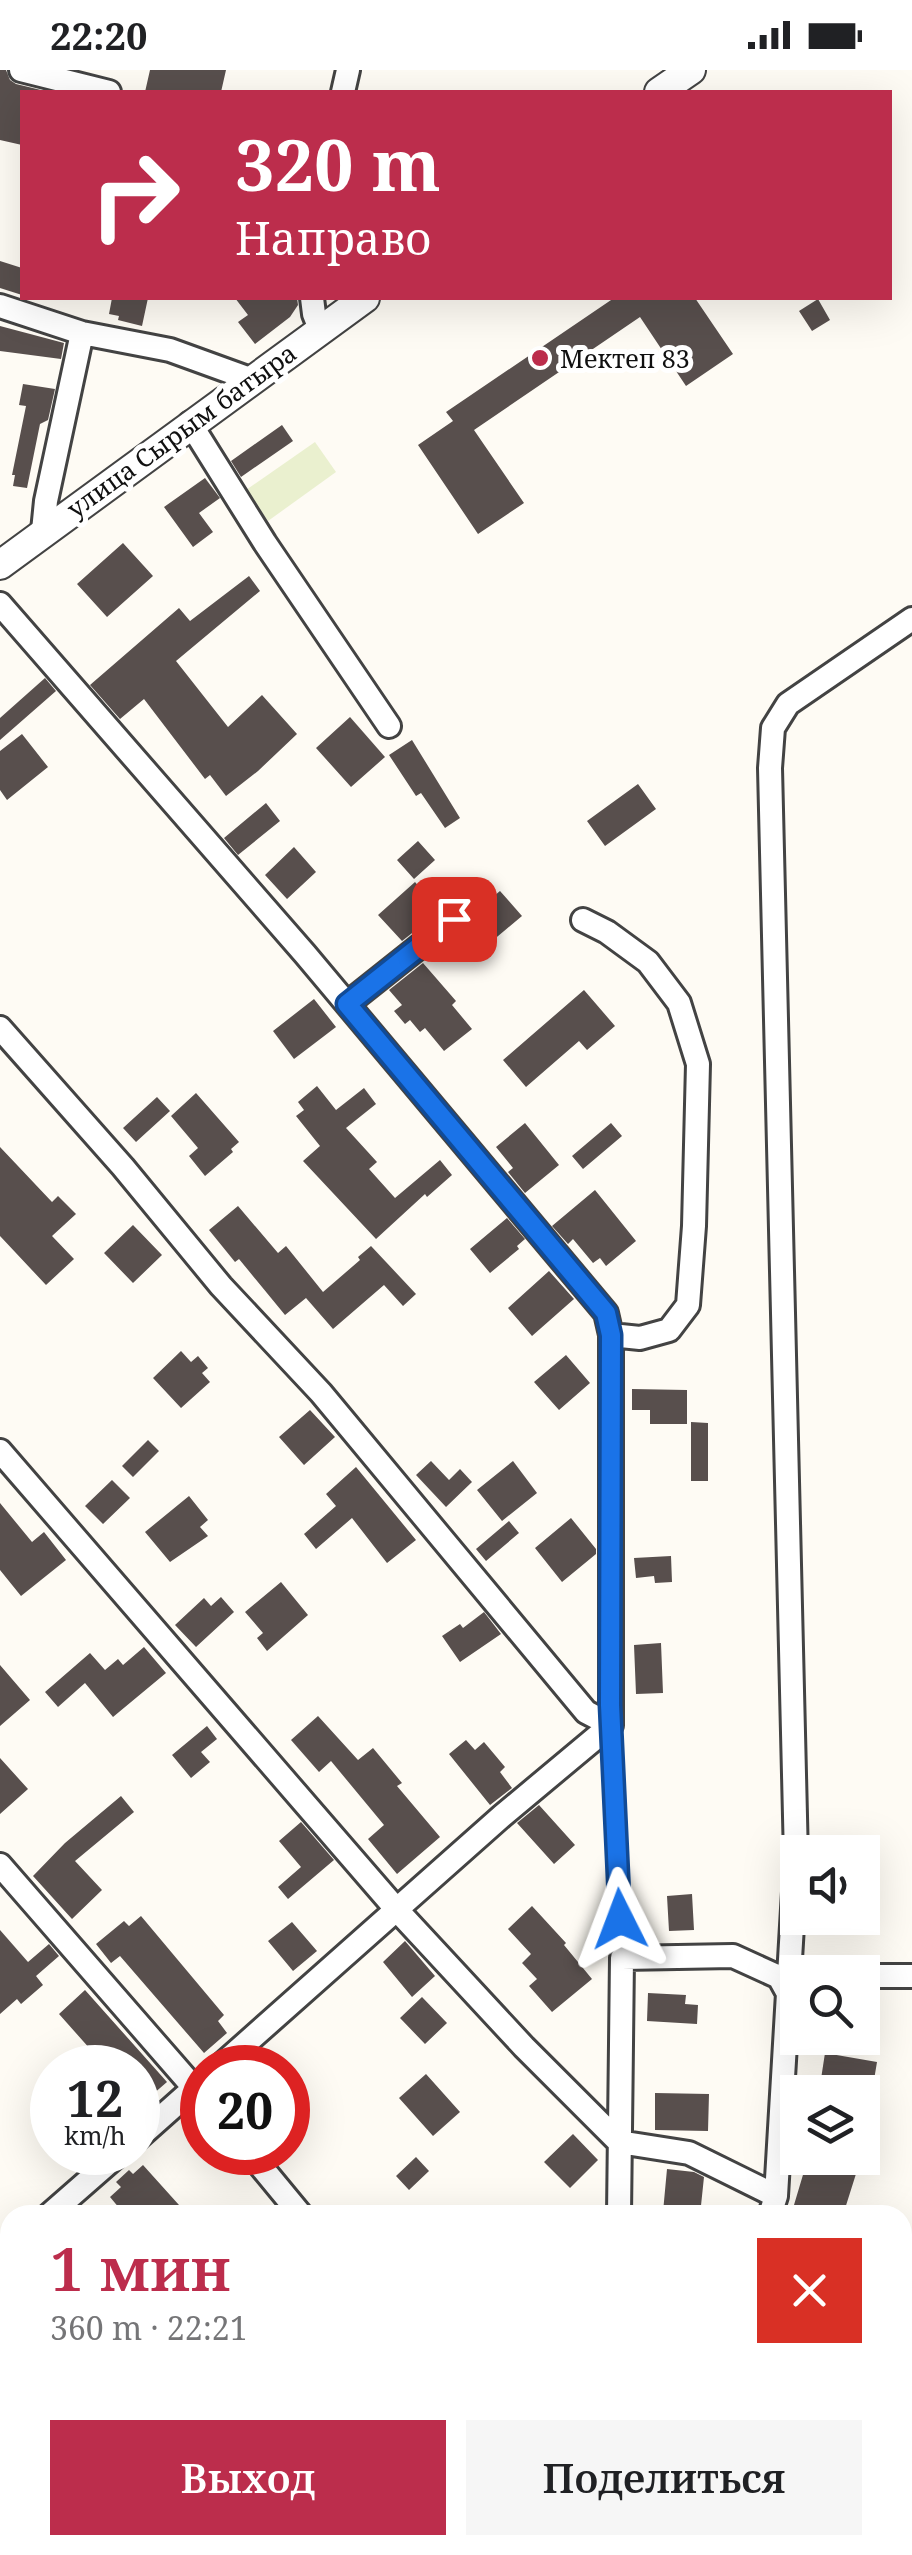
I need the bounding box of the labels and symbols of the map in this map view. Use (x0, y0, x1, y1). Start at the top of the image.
street label: улица Сырым батыра (59, 335, 303, 525)
place label: Мектеп 83 (560, 341, 690, 375)
marker: Мектеп 83 (529, 347, 551, 369)
pin (412, 877, 497, 962)
position arrow (568, 1867, 672, 1971)
speed limit sign: 20 (180, 2045, 310, 2175)

